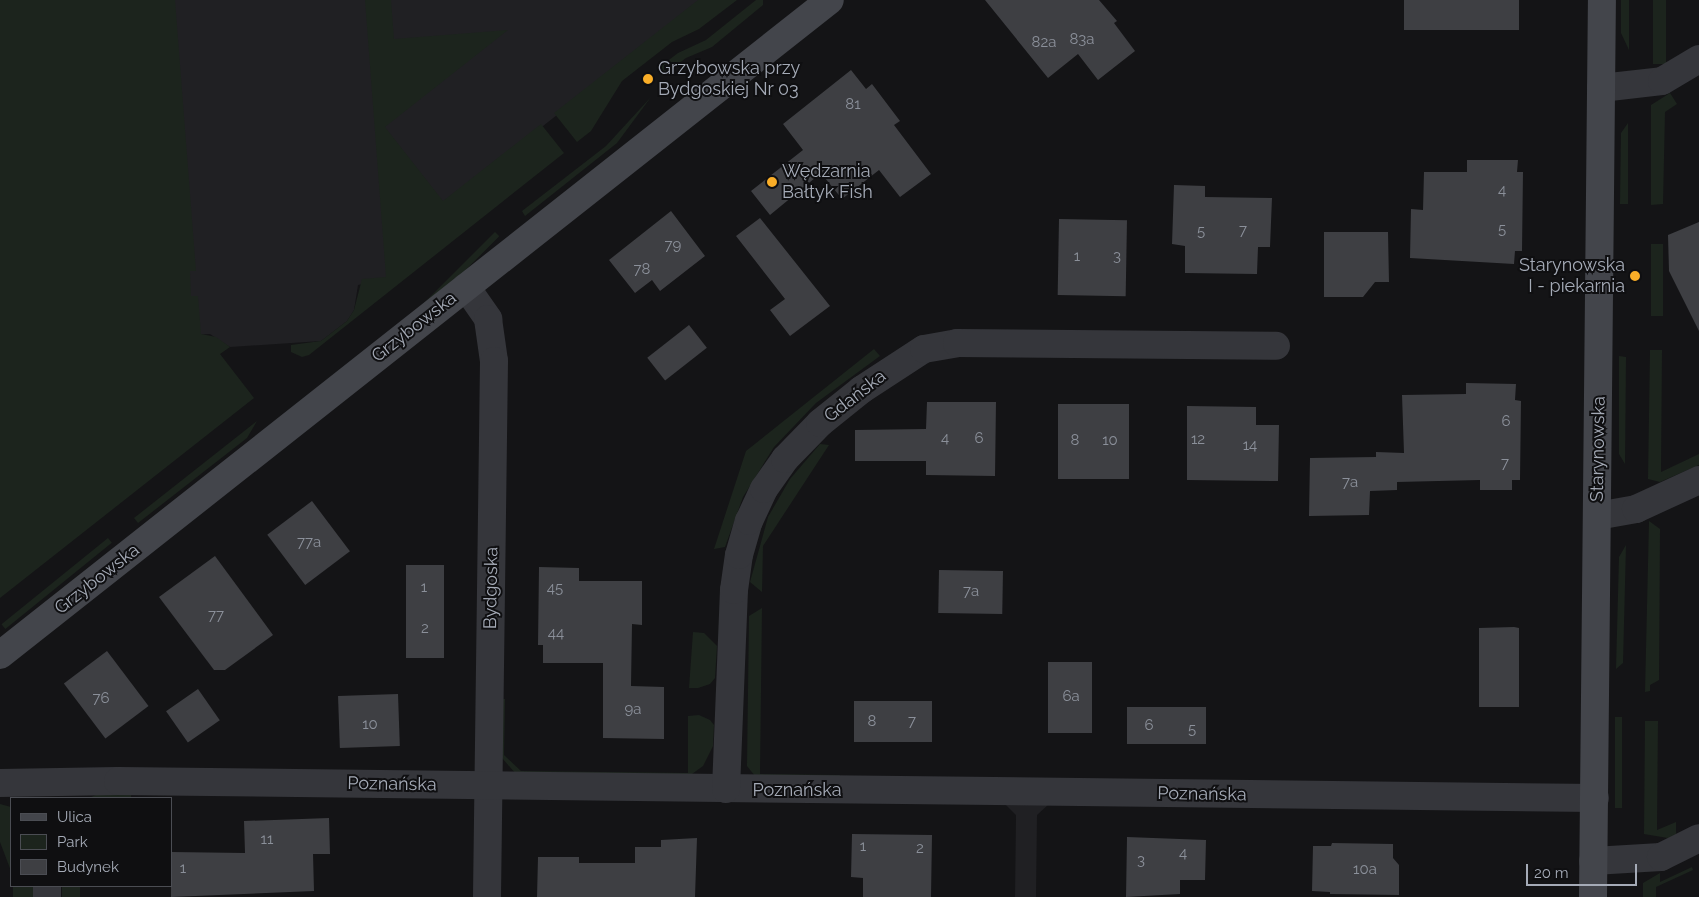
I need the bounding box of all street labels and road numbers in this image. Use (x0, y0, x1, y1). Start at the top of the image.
street label: Grzybowska (367, 287, 461, 367)
street label: Gdańska (820, 365, 890, 427)
street label: Starynowska (1586, 396, 1610, 502)
street label: Grzybowska (50, 539, 144, 619)
street label: Bydgoska (479, 547, 503, 629)
street label: Poznańska (347, 772, 437, 796)
street label: Poznańska (752, 779, 842, 801)
street label: Poznańska (1157, 782, 1247, 806)

